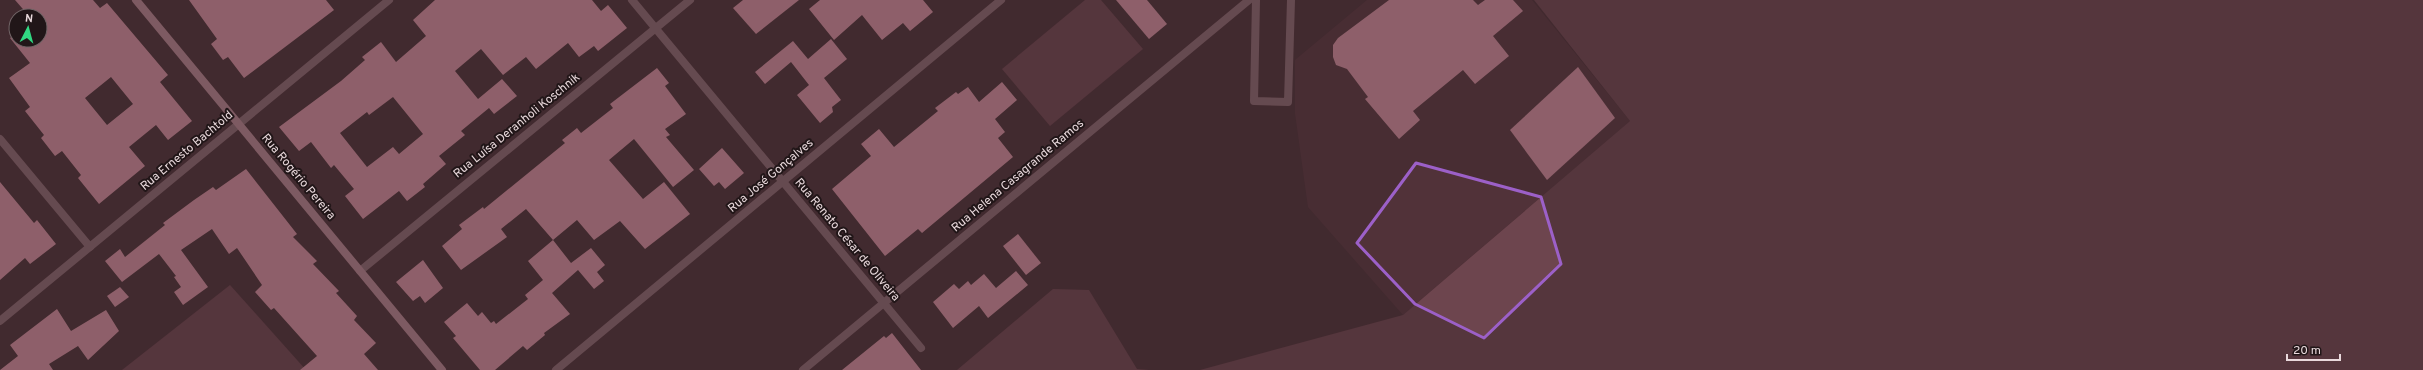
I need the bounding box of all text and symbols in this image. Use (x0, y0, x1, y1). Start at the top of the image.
north arrow (8, 8, 48, 48)
text: N (24, 12, 34, 26)
street label: Rua Luísa Deranholi Koschnik (450, 70, 584, 182)
street label: Rua Ernesto Bachtold (137, 107, 237, 195)
street label: Rua Helena Casagrande Ramos (949, 116, 1087, 236)
street label: Rua Rogério Pereira (257, 131, 339, 223)
street label: Rua José Gonçalves (725, 136, 817, 216)
street label: Rua Renato César de Oliveira (791, 175, 903, 305)
scale bar (2287, 336, 2340, 362)
text: 20 m (2293, 343, 2321, 359)

